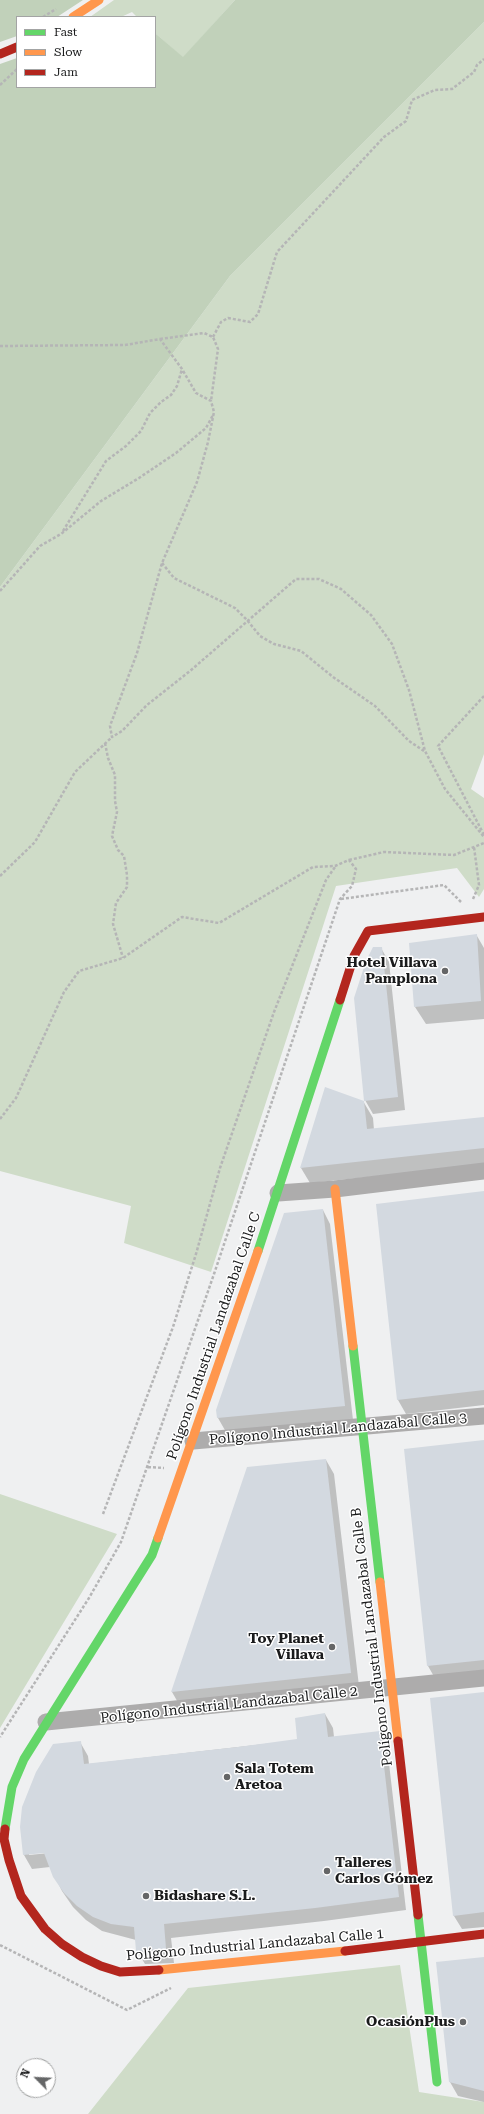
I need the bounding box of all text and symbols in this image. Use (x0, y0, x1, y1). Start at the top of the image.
legend (16, 16, 156, 88)
text: Fast (54, 25, 77, 39)
text: Slow (54, 45, 82, 59)
text: Jam (54, 65, 78, 79)
place label: Hotel Villava Pamplona (347, 955, 437, 988)
marker: Hotel Villava Pamplona (440, 966, 450, 976)
street label: Polígono Industrial Landazabal Calle C (164, 1210, 264, 1462)
street label: Polígono Industrial Landazabal Calle 3 (208, 1409, 468, 1449)
street label: Polígono Industrial Landazabal Calle B (348, 1507, 396, 1767)
place label: Toy Planet Villava (248, 1631, 324, 1664)
marker: Toy Planet Villava (327, 1642, 337, 1652)
street label: Polígono Industrial Landazabal Calle 2 (99, 1683, 359, 1727)
place label: Sala Totem Aretoa (235, 1761, 314, 1794)
marker: Sala Totem Aretoa (222, 1772, 232, 1782)
place label: Talleres Carlos Gómez (335, 1855, 433, 1888)
marker: Talleres Carlos Gómez (322, 1866, 332, 1876)
place label: Bidashare S.L. (154, 1888, 256, 1904)
marker: Bidashare S.L. (141, 1891, 151, 1901)
street label: Polígono Industrial Landazabal Calle 1 (125, 1925, 385, 1965)
place label: OcasiónPlus (366, 2014, 455, 2030)
marker: OcasiónPlus (458, 2017, 468, 2027)
north arrow (16, 2058, 56, 2098)
text: N (18, 2067, 33, 2080)

